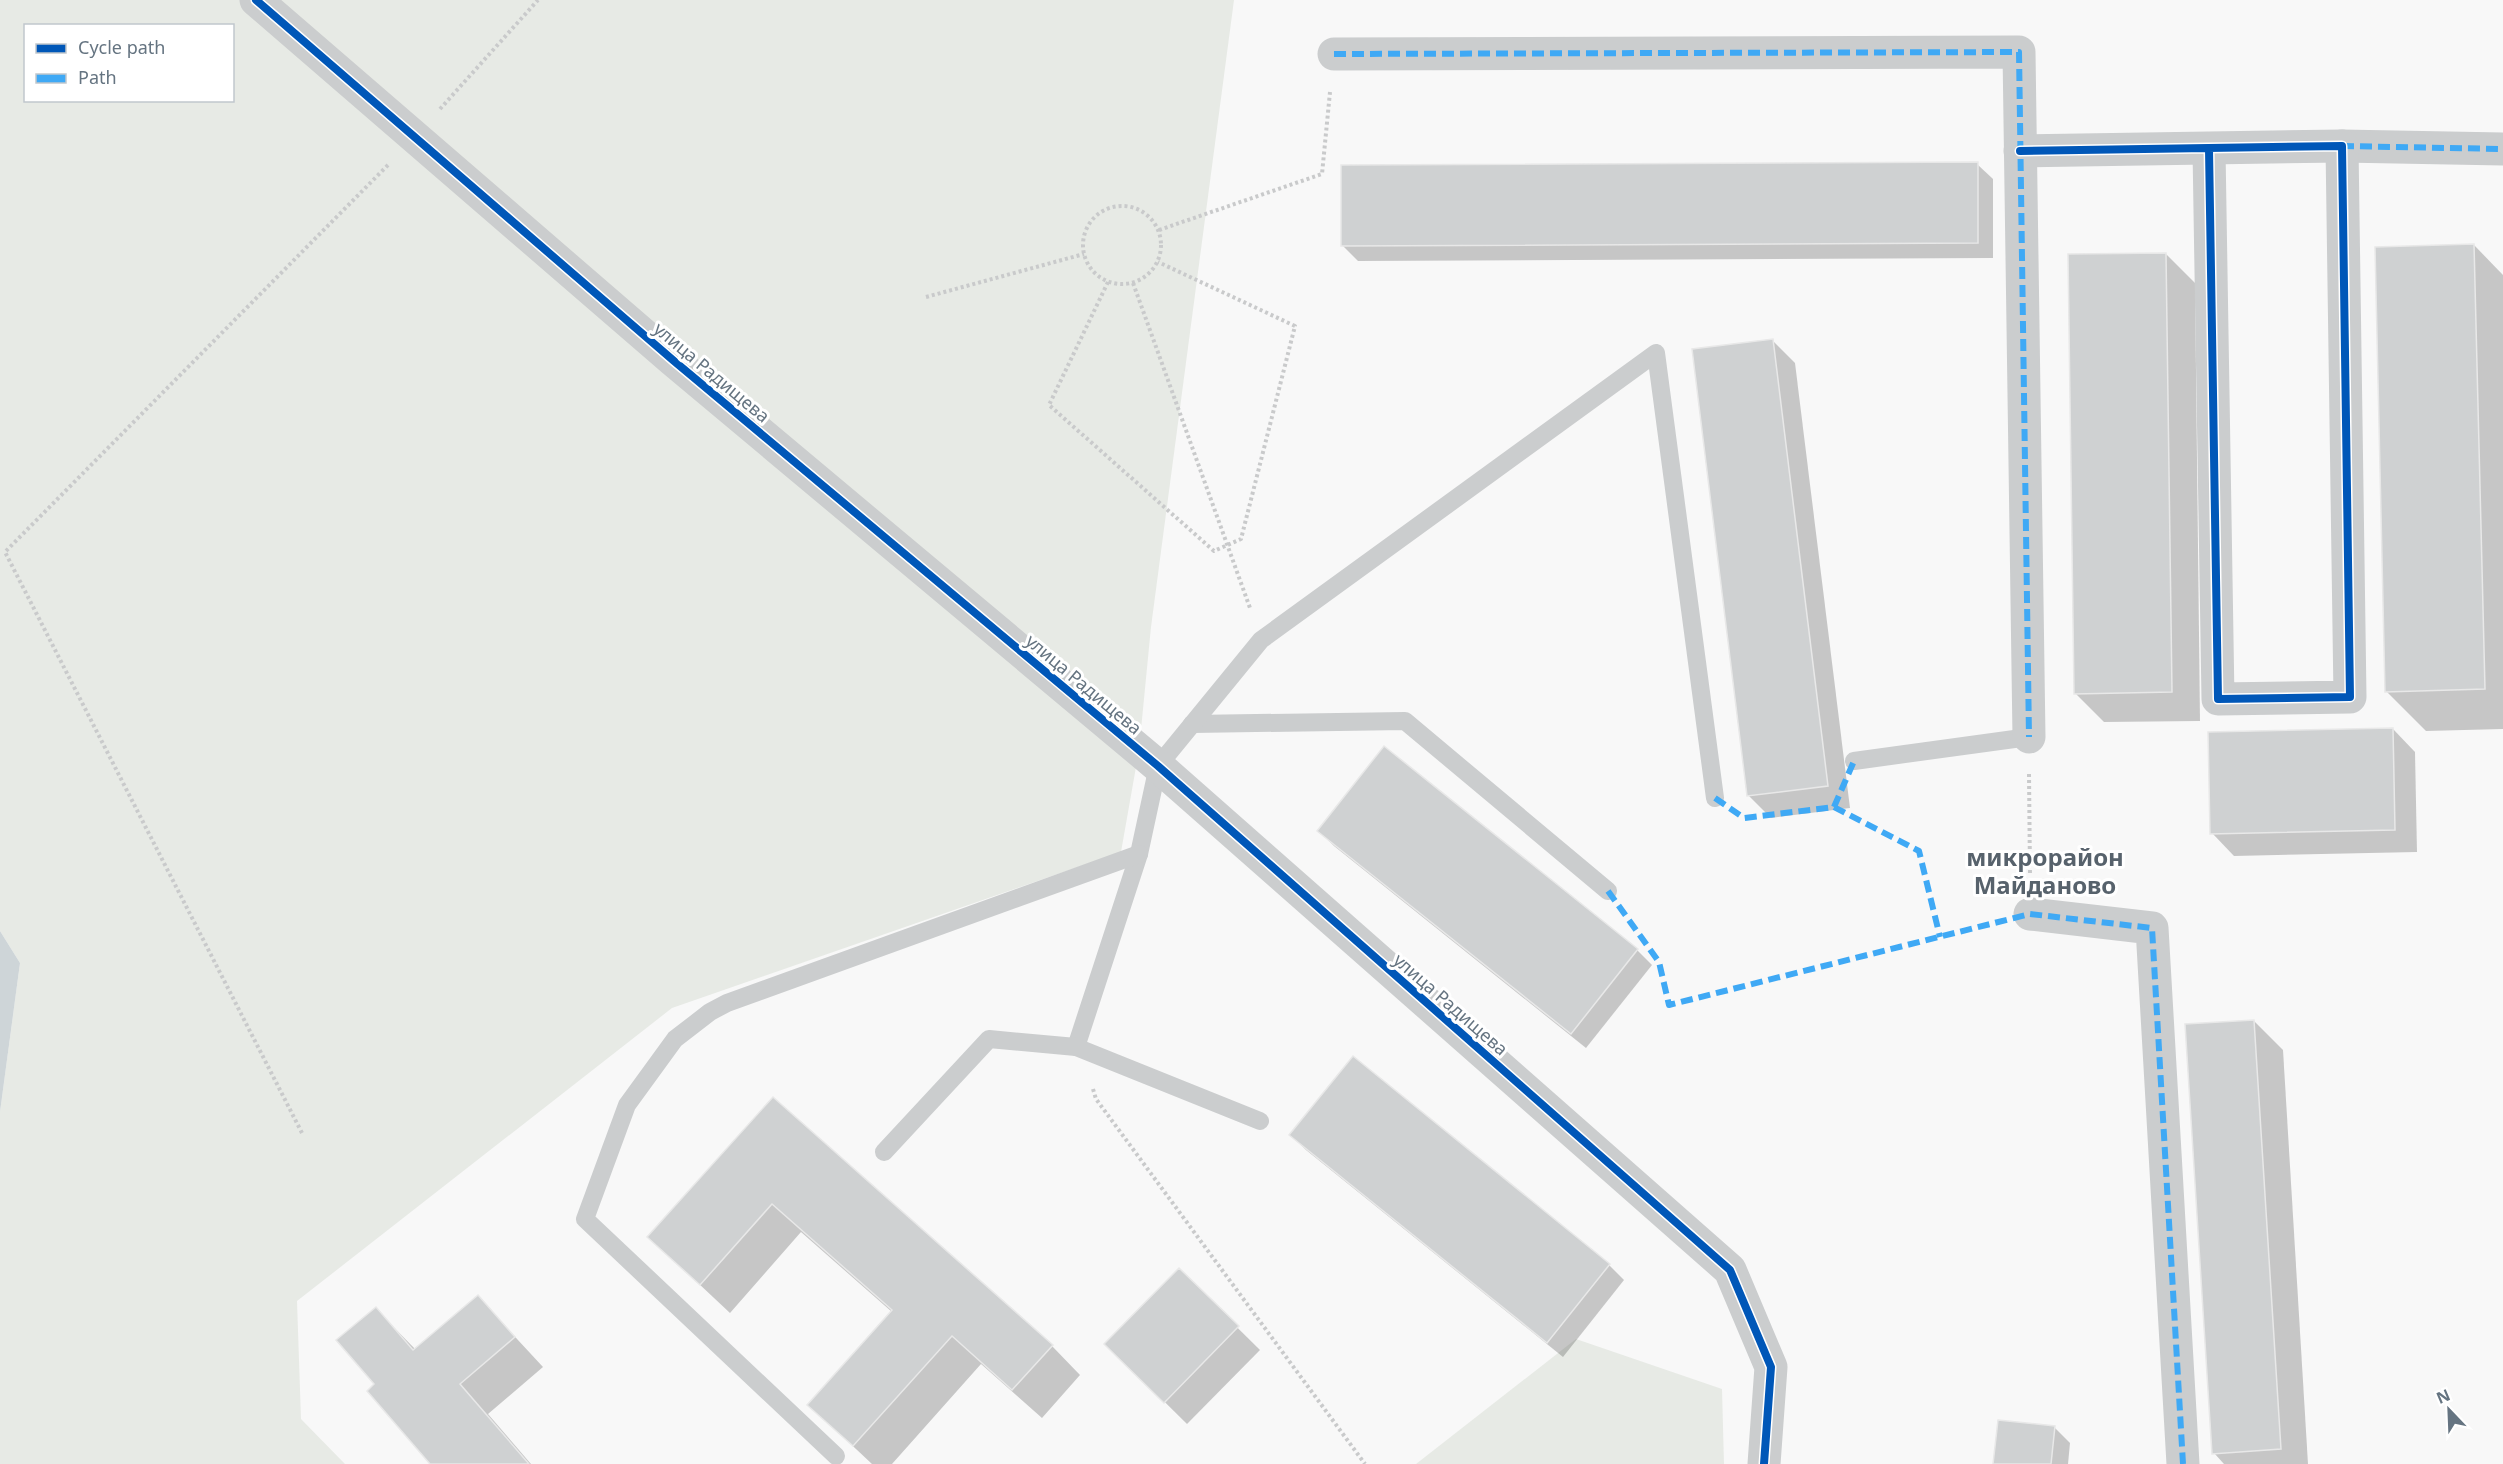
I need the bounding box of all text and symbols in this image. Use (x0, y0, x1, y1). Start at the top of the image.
legend (24, 24, 234, 102)
text: Cycle path (78, 35, 165, 59)
text: Path (78, 65, 117, 89)
street label: улица Радищева (649, 316, 775, 428)
street label: улица Радищева (1021, 628, 1147, 740)
district label: микрорайон Майданово (1966, 840, 2124, 901)
street label: улица Радищева (1389, 948, 1513, 1060)
north arrow (2419, 1380, 2479, 1440)
text: N (2433, 1384, 2453, 1409)

